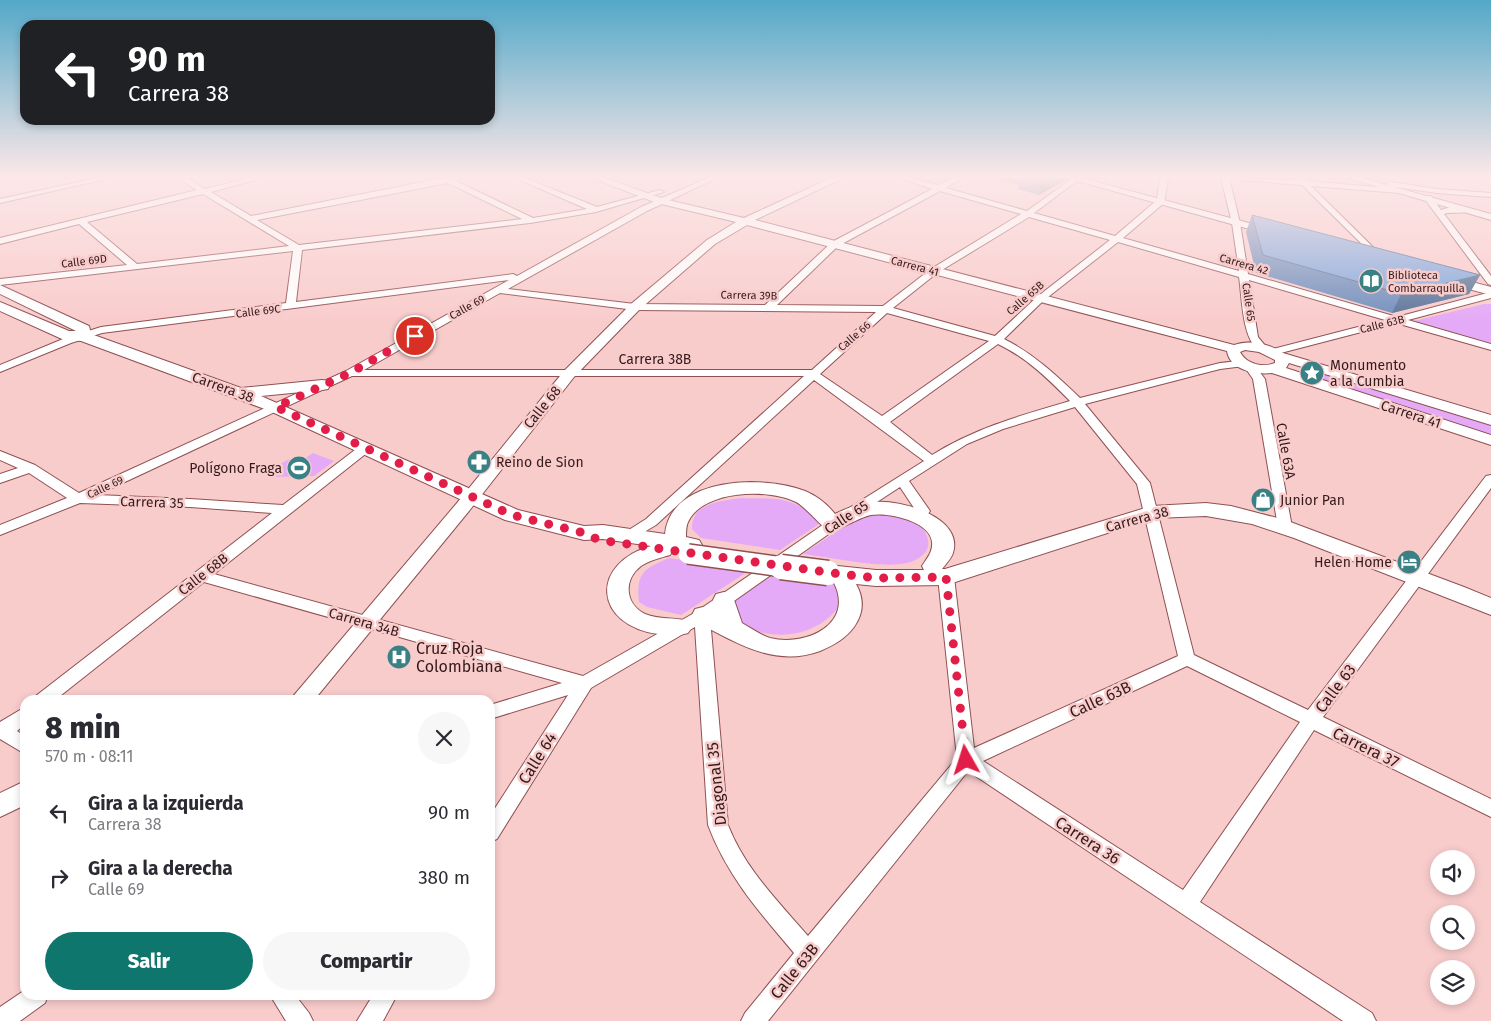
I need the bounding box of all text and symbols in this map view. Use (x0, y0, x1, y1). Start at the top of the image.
text: 90 m (128, 38, 206, 80)
icon: left (45, 40, 110, 105)
text: Carrera 38 (128, 80, 229, 107)
street label: Carrera 42 (1218, 251, 1270, 278)
street label: Calle 69D (61, 252, 108, 271)
street label: Carrera 41 (890, 254, 940, 279)
library icon: Biblioteca Combarraquilla (1358, 268, 1384, 294)
place label: Biblioteca Combarraquilla (1388, 269, 1465, 295)
street label: Calle 65B (1004, 278, 1047, 318)
street label: Calle 65 (1239, 282, 1258, 323)
street label: Carrera 39B (720, 289, 778, 302)
street label: Calle 69 (447, 292, 488, 323)
street label: Calle 69C (235, 302, 281, 321)
street label: Calle 63B (1359, 313, 1406, 336)
pin (394, 315, 436, 357)
street label: Calle 66 (835, 319, 873, 354)
icon: arrive (401, 322, 429, 350)
street label: Carrera 38B (619, 351, 691, 368)
place label: Monumento a la Cumbia (1330, 357, 1406, 390)
place icon: Monumento a la Cumbia (1299, 360, 1325, 386)
street label: Carrera 38 (190, 368, 256, 407)
street label: Calle 68 (520, 382, 565, 432)
street label: Carrera 41 (1379, 397, 1443, 432)
street label: Calle 63A (1272, 422, 1299, 481)
pharmacy icon: Reino de Sion (466, 449, 492, 475)
place label: Reino de Sion (496, 454, 584, 471)
sports icon: Polígono Fraga (286, 455, 312, 481)
place label: Polígono Fraga (189, 460, 282, 477)
street label: Calle 69 (85, 473, 126, 502)
shop icon: Junior Pan (1250, 487, 1276, 513)
place label: Junior Pan (1280, 492, 1345, 509)
street label: Carrera 35 (120, 493, 184, 512)
street label: Calle 65 (821, 497, 871, 538)
street label: Carrera 38 (1104, 503, 1171, 536)
hotel icon: Helen Home (1396, 549, 1422, 575)
street label: Calle 68B (175, 550, 232, 599)
place label: Helen Home (1314, 554, 1392, 571)
street label: Carrera 34B (327, 604, 401, 641)
place label: Cruz Roja Colombiana (416, 639, 502, 676)
hospital icon: Cruz Roja Colombiana (386, 644, 412, 670)
street label: Calle 63 (1311, 660, 1360, 716)
street label: Calle 63B (1066, 677, 1134, 722)
text: 8 min (45, 710, 120, 746)
button: close (418, 712, 470, 764)
street label: Carrera 37 (1329, 723, 1402, 772)
street label: Calle 64 (514, 729, 561, 787)
position arrow (939, 733, 991, 785)
street label: Diagonal 35 (703, 741, 730, 827)
text: 570 m · 08:11 (45, 747, 133, 766)
text: Gira a la izquierda (88, 792, 244, 815)
icon: left (45, 799, 73, 827)
text: 90 m (428, 801, 470, 824)
street label: Carrera 36 (1052, 813, 1124, 868)
text: Carrera 38 (88, 815, 161, 834)
map controls (1430, 850, 1475, 1005)
button: sound (1430, 850, 1475, 895)
text: Gira a la derecha (88, 857, 233, 880)
icon: right (45, 864, 73, 892)
text: 380 m (418, 866, 470, 889)
text: Calle 69 (88, 880, 144, 899)
button: search (1430, 905, 1475, 950)
button: Salir (45, 932, 253, 990)
button: Compartir (263, 932, 470, 990)
street label: Calle 63B (766, 940, 823, 1003)
button: layers (1430, 960, 1475, 1005)

